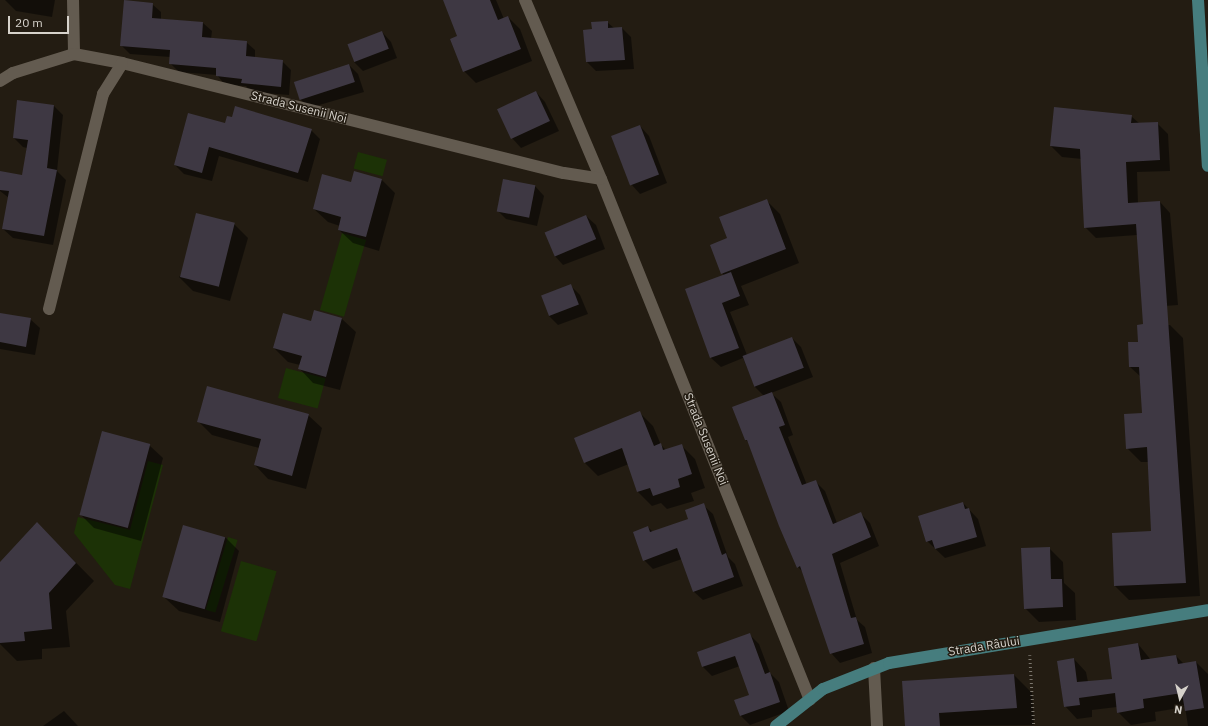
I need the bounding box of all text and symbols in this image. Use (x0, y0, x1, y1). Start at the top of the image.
scale bar (10, 8, 71, 34)
text: 20 m (15, 15, 43, 30)
street label: Strada Susenii Noi (250, 88, 348, 126)
street label: Strada Susenii Noi (681, 391, 731, 487)
street label: Strada Râului (947, 633, 1021, 659)
north arrow (1160, 678, 1200, 718)
text: N (1173, 702, 1183, 717)

